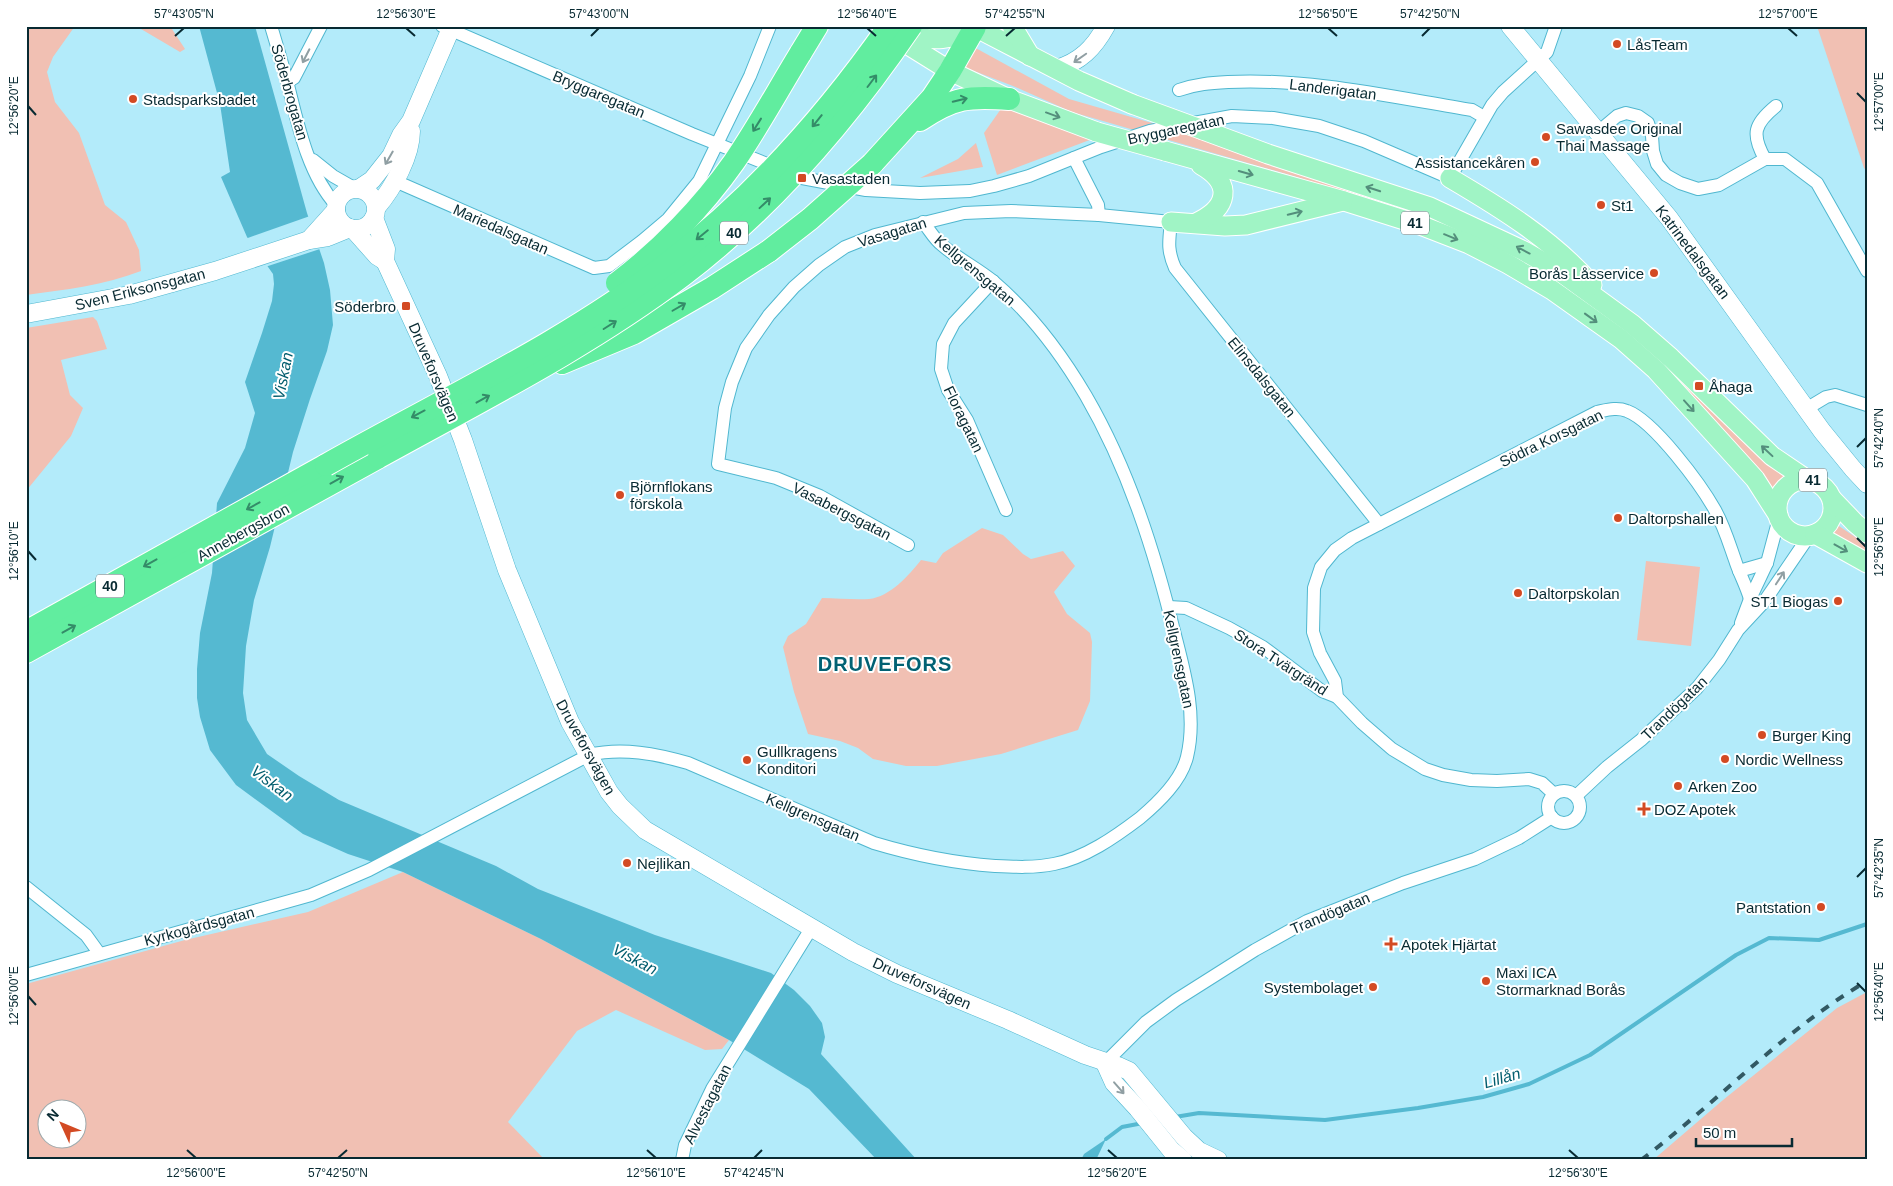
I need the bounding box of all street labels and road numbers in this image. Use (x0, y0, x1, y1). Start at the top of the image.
street label: Söderbrogatan (268, 42, 312, 142)
street label: Bryggaregatan (550, 67, 648, 121)
street label: Landerigatan (1289, 75, 1377, 103)
street label: Bryggaregatan (1126, 110, 1226, 148)
street label: Mariedalsgatan (451, 200, 551, 258)
street label: Katrinedalsgatan (1652, 202, 1734, 302)
road number: 41 (1401, 212, 1429, 234)
street label: Vasagatan (856, 214, 928, 250)
road number: 40 (720, 222, 748, 244)
street label: Kellgrensgatan (931, 231, 1019, 309)
street label: Sven Eriksonsgatan (73, 265, 207, 313)
street label: Druveforsvägen (405, 320, 463, 424)
street label: Elinsdalsgatan (1225, 334, 1299, 420)
street label: Floragatan (941, 383, 987, 455)
street label: Södra Korsgatan (1497, 406, 1605, 470)
road number: 41 (1799, 468, 1827, 492)
street label: Vasabergsgatan (790, 479, 894, 543)
street label: Annebergsbron (194, 500, 292, 564)
road number: 40 (96, 574, 124, 598)
street label: Kellgrensgatan (1160, 608, 1198, 710)
street label: Stora Tvärgränd (1231, 625, 1331, 699)
street label: Trandögatan (1638, 673, 1710, 743)
street label: Druveforsvägen (553, 697, 619, 797)
street label: Kellgrensgatan (764, 790, 862, 844)
street label: Trandögatan (1288, 889, 1372, 937)
street label: Kyrkogårdsgatan (142, 903, 256, 949)
street label: Druveforsvägen (870, 954, 974, 1012)
street label: Alvestagatan (680, 1062, 734, 1146)

